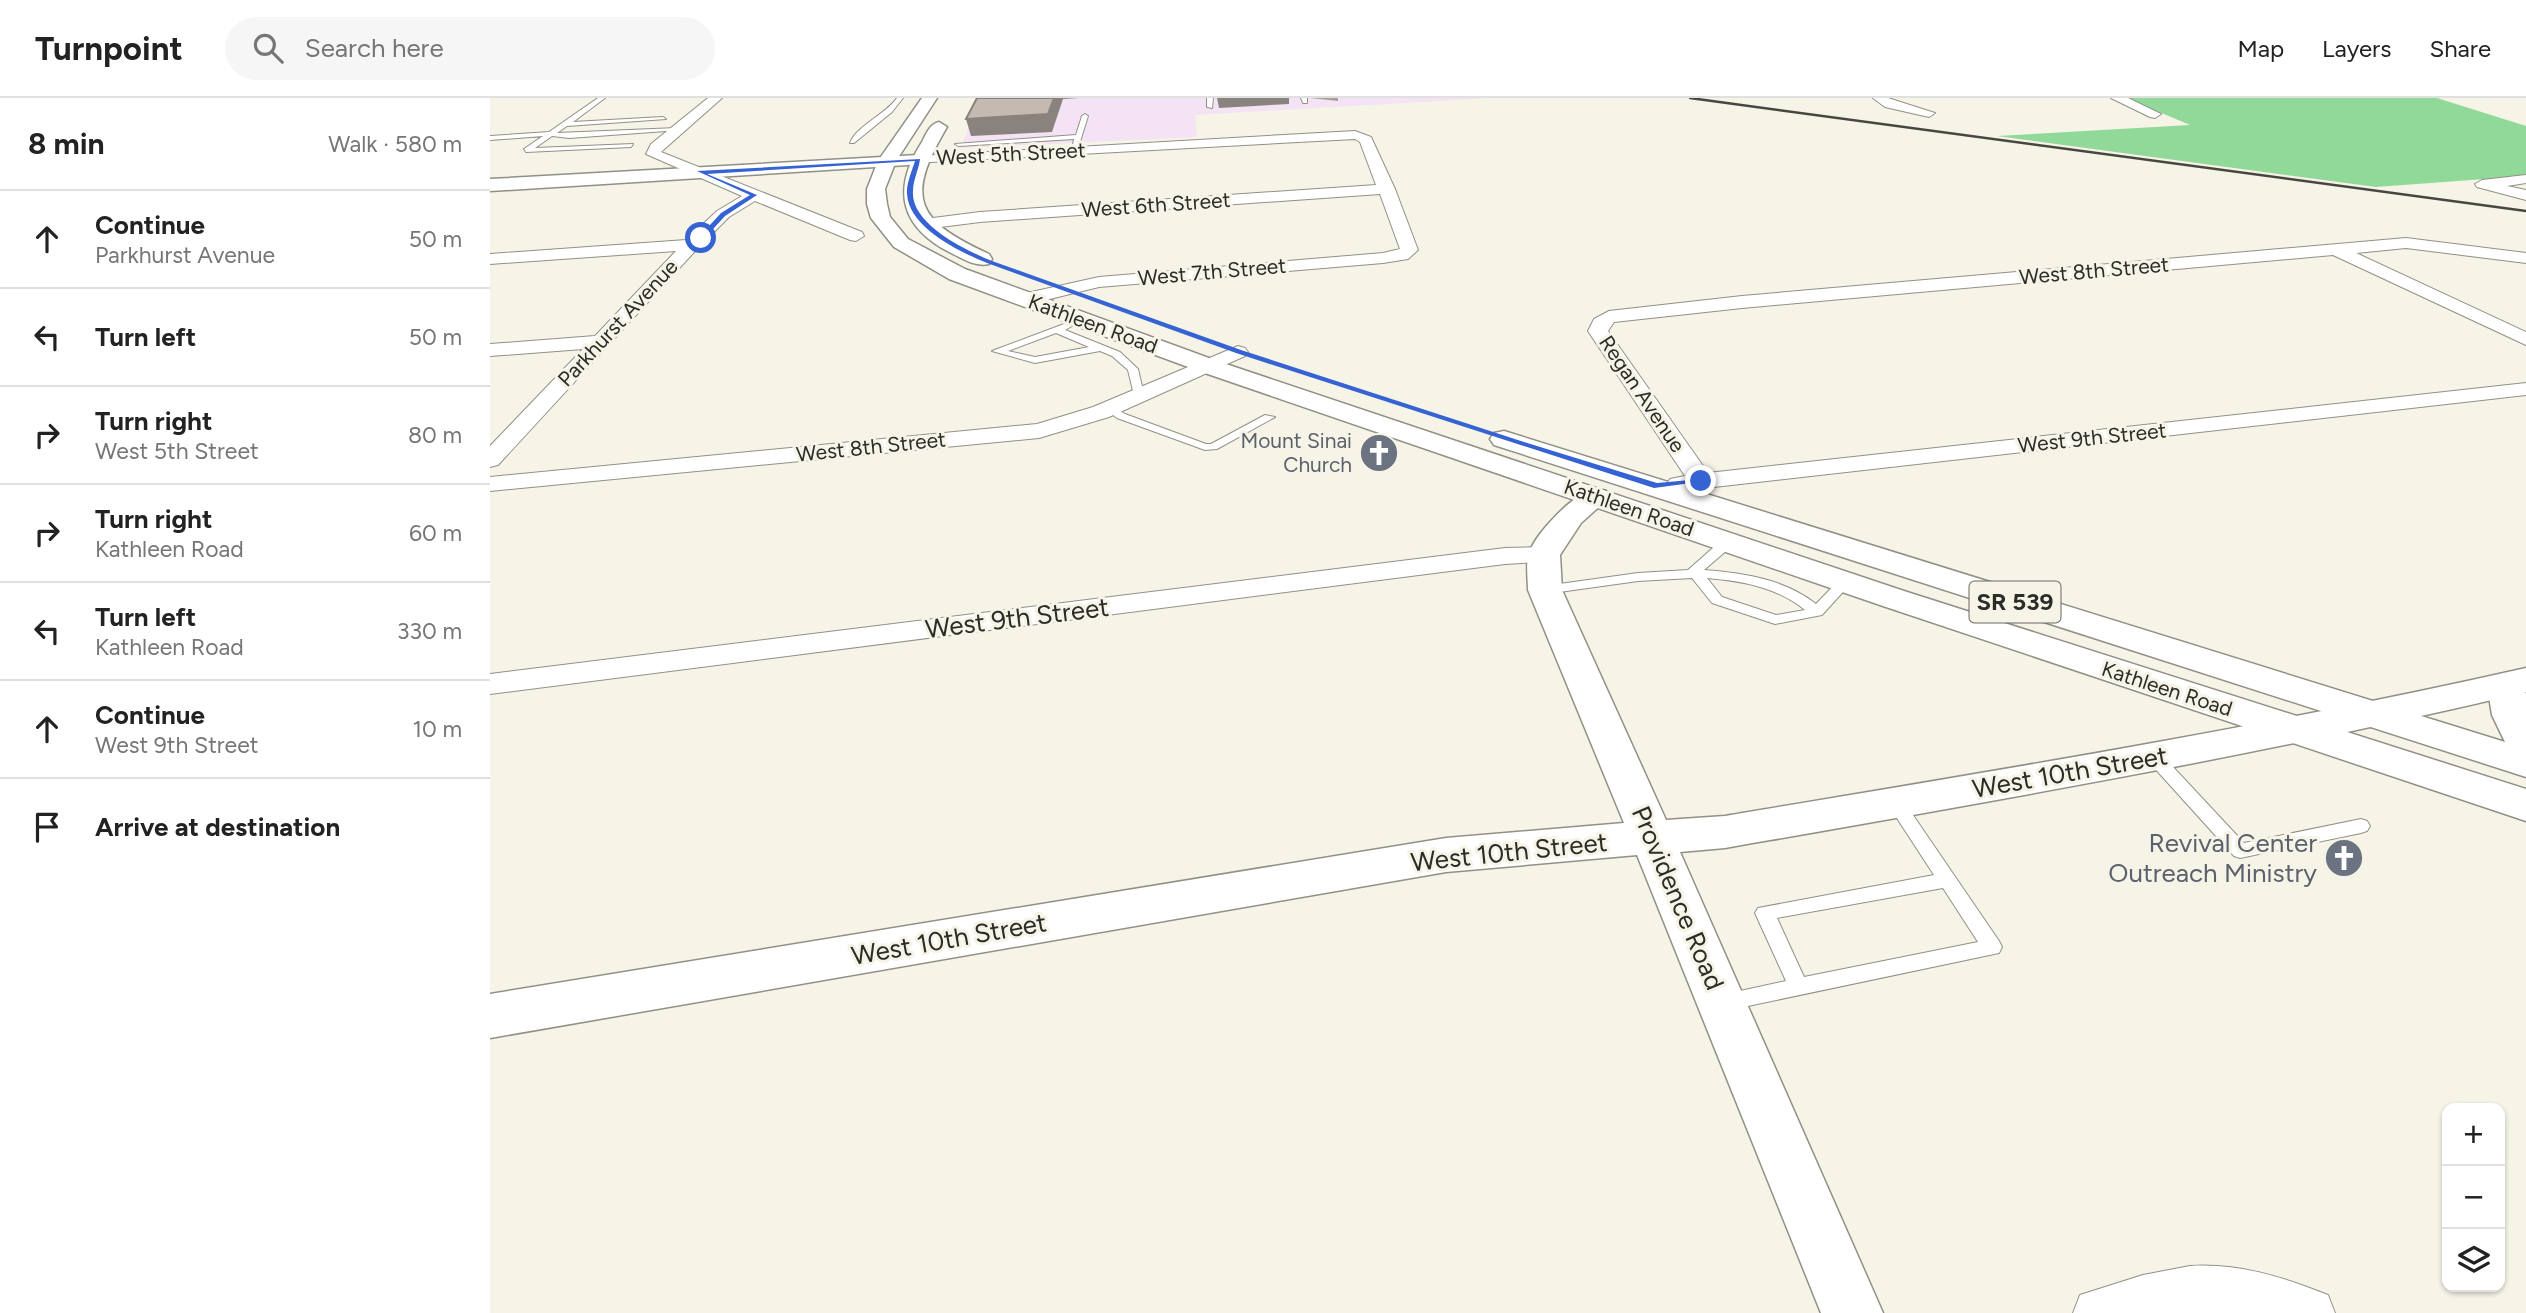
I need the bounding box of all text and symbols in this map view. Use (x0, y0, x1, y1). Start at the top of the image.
search box (225, 17, 715, 80)
text: Turnpoint (35, 29, 183, 68)
icon: search (249, 29, 287, 67)
text: Search here (305, 32, 444, 64)
text: Map (2237, 34, 2284, 63)
text: Layers (2322, 34, 2391, 63)
text: Share (2429, 34, 2491, 63)
text: 8 min (28, 125, 105, 162)
text: Walk · 580 m (328, 130, 462, 158)
street label: West 5th Street (936, 137, 1086, 170)
street label: West 6th Street (1081, 187, 1231, 222)
text: Continue (95, 209, 205, 241)
icon: ahead (28, 220, 66, 258)
route start (685, 222, 716, 253)
text: 50 m (409, 225, 462, 253)
text: Parkhurst Avenue (95, 241, 275, 269)
street label: West 8th Street (2018, 251, 2170, 290)
street label: West 7th Street (1137, 253, 1287, 290)
street label: Parkhurst Avenue (552, 254, 683, 391)
street label: Kathleen Road (1025, 289, 1161, 359)
icon: left (28, 318, 66, 356)
text: Turn left (95, 321, 196, 353)
text: 50 m (409, 323, 462, 351)
street label: Regan Avenue (1594, 331, 1691, 457)
text: Turn right (95, 405, 212, 437)
icon: right (28, 416, 66, 454)
street label: West 9th Street (2016, 417, 2168, 458)
text: 80 m (408, 421, 462, 449)
street label: West 8th Street (795, 426, 947, 467)
place label: Mount Sinai Church (1240, 428, 1352, 477)
church icon: Mount Sinai Church (1358, 432, 1400, 474)
text: West 5th Street (95, 437, 259, 465)
route end (1685, 465, 1716, 496)
street label: Kathleen Road (1561, 474, 1697, 541)
text: Turn right (95, 503, 212, 535)
icon: right (28, 514, 66, 552)
text: 60 m (409, 519, 462, 547)
text: Kathleen Road (95, 535, 244, 563)
road number: SR 539 (1970, 582, 2060, 622)
street label: West 9th Street (923, 591, 1111, 645)
text: Turn left (95, 601, 196, 633)
icon: left (28, 612, 66, 650)
text: 330 m (397, 617, 462, 645)
text: Kathleen Road (95, 633, 244, 661)
street label: Kathleen Road (2099, 656, 2236, 721)
text: Continue (95, 699, 205, 731)
icon: ahead (28, 710, 66, 748)
text: 10 m (413, 715, 462, 743)
text: West 9th Street (95, 731, 258, 759)
street label: West 10th Street (1970, 739, 2170, 805)
street label: Providence Road (1625, 801, 1731, 995)
icon: arrive (28, 808, 66, 846)
text: Arrive at destination (95, 811, 340, 843)
street label: West 10th Street (1409, 826, 1609, 878)
place label: Revival Center Outreach Ministry (2108, 827, 2317, 889)
church icon: Revival Center Outreach Ministry (2323, 837, 2365, 879)
street label: West 10th Street (849, 906, 1049, 972)
map controls (2442, 1103, 2505, 1292)
button: + (2442, 1103, 2505, 1166)
button: − (2442, 1166, 2505, 1229)
button: layers (2442, 1229, 2505, 1292)

